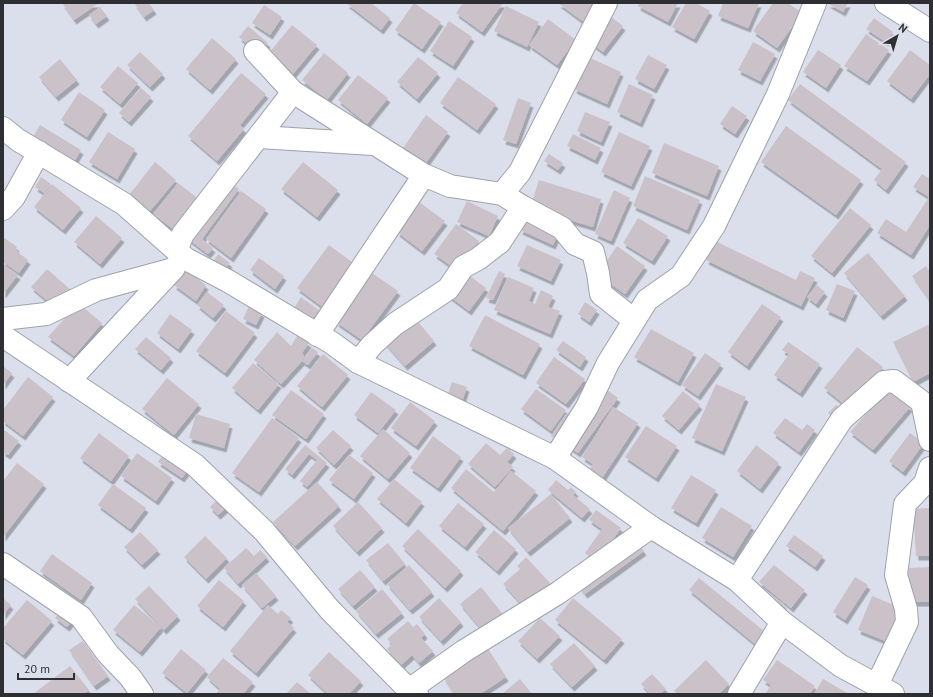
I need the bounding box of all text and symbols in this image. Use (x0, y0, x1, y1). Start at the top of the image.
north arrow (877, 16, 917, 56)
text: N (896, 20, 910, 36)
scale bar (18, 655, 74, 681)
text: 20 m (24, 661, 50, 676)

